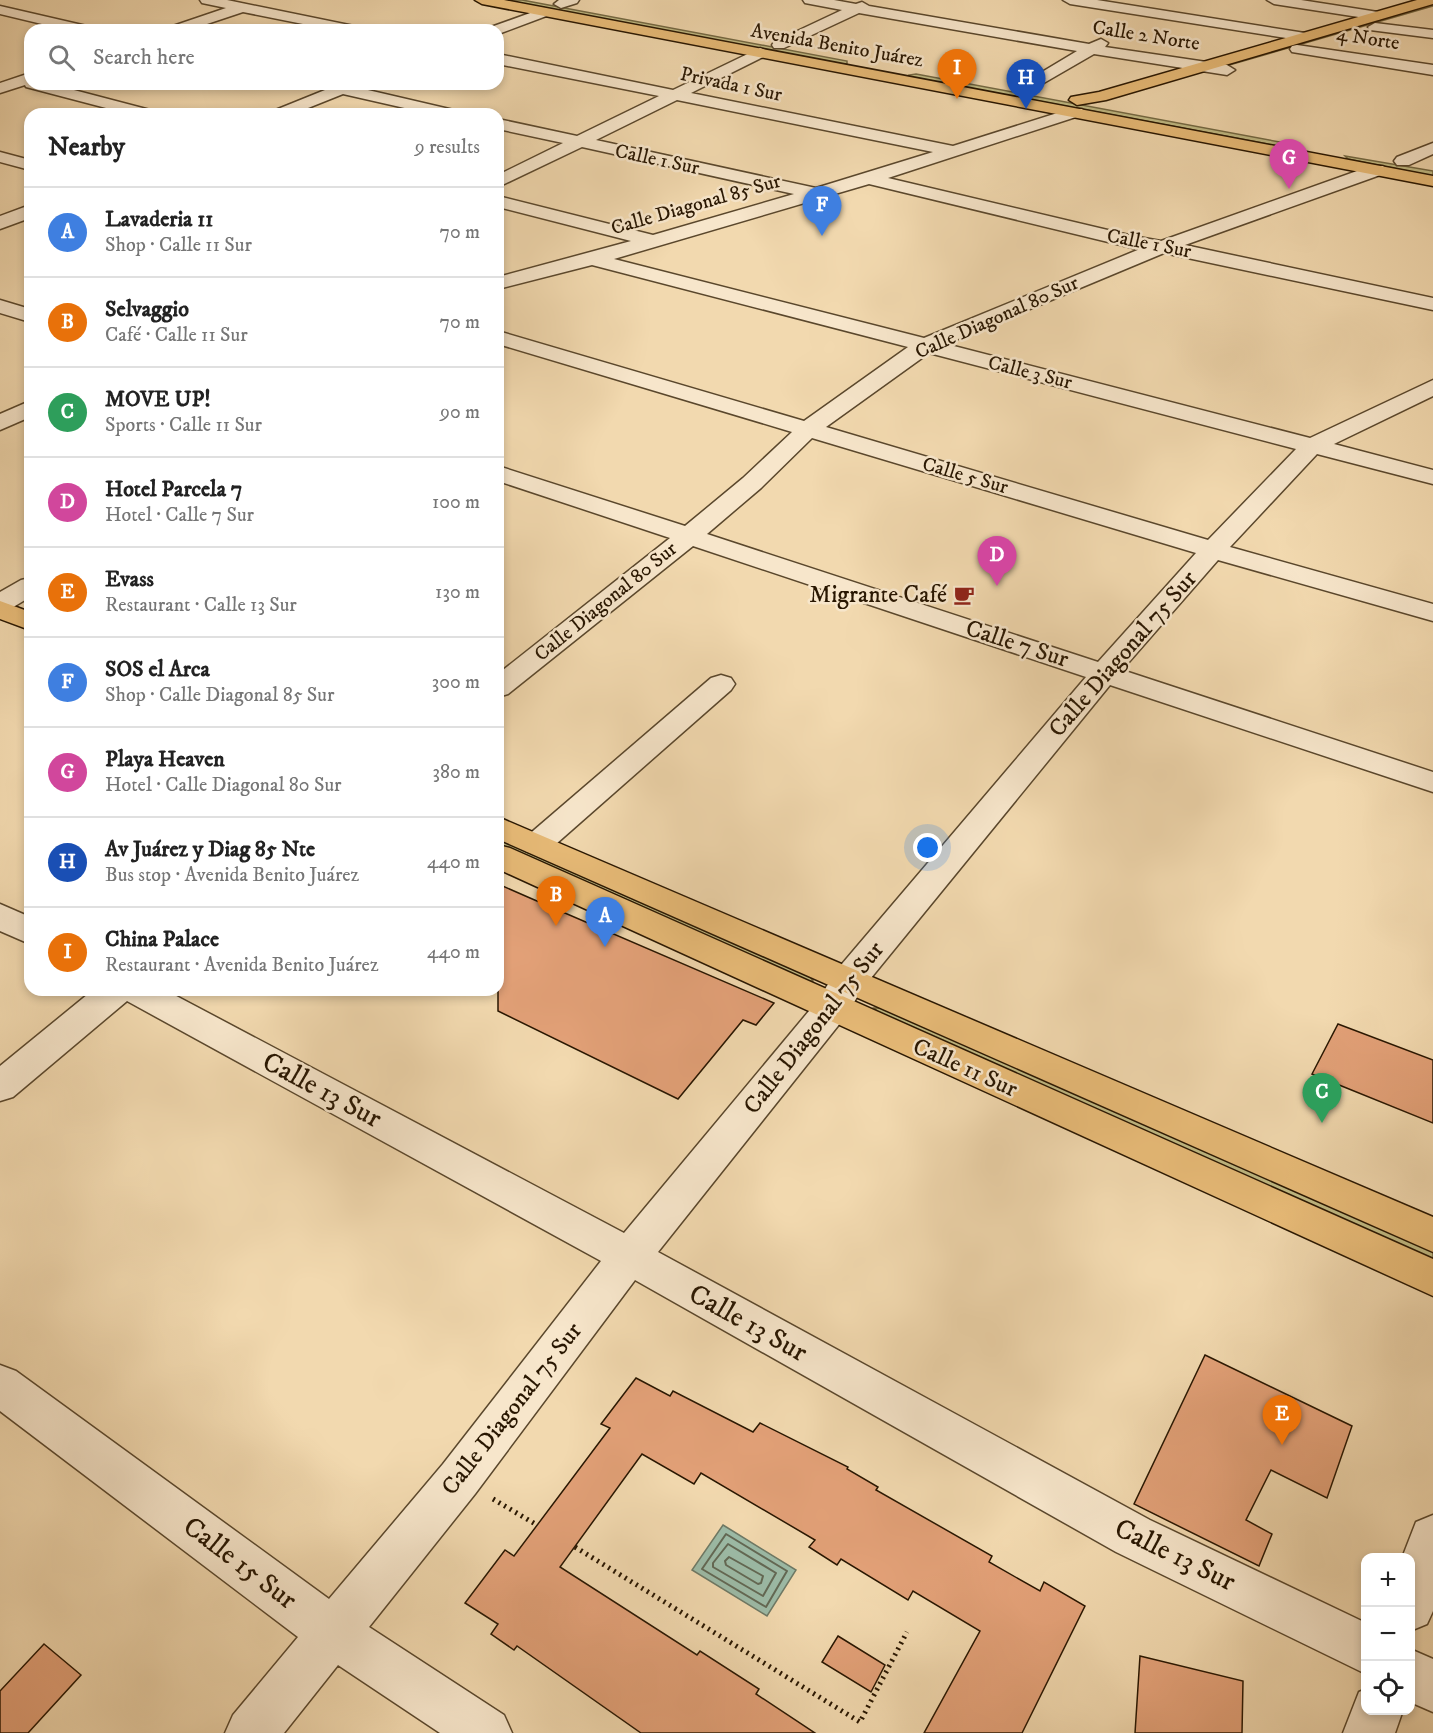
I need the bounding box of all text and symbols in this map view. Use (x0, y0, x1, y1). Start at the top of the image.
street label: Calle 2 Norte (1091, 15, 1201, 57)
street label: Avenida Benito Juárez (749, 19, 926, 74)
street label: 4 Norte (1335, 22, 1401, 56)
search box (24, 24, 504, 90)
icon: search (45, 41, 78, 74)
text: Search here (93, 44, 195, 71)
pin: I (938, 50, 976, 99)
pin: H (1006, 60, 1046, 109)
street label: Privada 1 Sur (678, 62, 785, 108)
text: Nearby (48, 131, 125, 164)
text: 9 results (415, 135, 480, 160)
street label: Calle 1 Sur (613, 139, 702, 181)
pin: G (1270, 140, 1308, 189)
street label: Calle Diagonal 85 Sur (608, 169, 784, 241)
pin: F (802, 186, 842, 236)
text: Lavaderia 11 (105, 206, 213, 233)
text: A (61, 220, 74, 245)
text: 70 m (439, 220, 480, 245)
street label: Calle 1 Sur (1105, 224, 1194, 265)
text: Shop · Calle 11 Sur (105, 233, 252, 258)
street label: Calle Diagonal 80 Sur (911, 271, 1083, 365)
text: Selvaggio (105, 296, 189, 323)
text: B (61, 310, 74, 335)
text: 70 m (439, 310, 480, 335)
text: Café · Calle 11 Sur (105, 323, 248, 348)
street label: Calle 3 Sur (985, 351, 1075, 396)
text: MOVE UP! (105, 386, 211, 413)
text: C (61, 400, 74, 425)
text: 90 m (440, 400, 480, 425)
text: Sports · Calle 11 Sur (105, 413, 262, 438)
street label: Calle 5 Sur (919, 452, 1011, 500)
text: Hotel Parcela 7 (105, 476, 242, 503)
text: D (60, 490, 75, 515)
text: 100 m (432, 490, 480, 515)
text: Hotel · Calle 7 Sur (105, 503, 254, 528)
street label: Calle Diagonal 80 Sur (530, 536, 683, 667)
pin: D (978, 536, 1016, 586)
street label: Calle Diagonal 75 Sur (1042, 564, 1204, 743)
text: Evass (105, 566, 154, 593)
text: E (60, 580, 75, 605)
text: 130 m (435, 580, 480, 605)
place label: Migrante Café (809, 580, 947, 610)
cafe icon: Migrante Café (952, 583, 976, 607)
text: Restaurant · Calle 13 Sur (105, 593, 297, 618)
street label: Calle 7 Sur (962, 613, 1072, 675)
text: SOS el Arca (105, 656, 210, 683)
text: F (61, 670, 74, 695)
text: 300 m (432, 670, 480, 695)
text: Shop · Calle Diagonal 85 Sur (105, 683, 334, 708)
text: Playa Heaven (105, 746, 225, 773)
text: G (61, 760, 74, 785)
text: 380 m (432, 760, 480, 785)
text: Hotel · Calle Diagonal 80 Sur (105, 773, 342, 798)
your location (913, 833, 942, 862)
text: Av Juárez y Diag 85 Nte (105, 836, 315, 863)
text: H (59, 850, 76, 875)
text: 440 m (427, 850, 480, 875)
text: Bus stop · Avenida Benito Juárez (105, 863, 359, 888)
pin: B (536, 876, 576, 926)
pin: A (586, 898, 624, 947)
text: China Palace (105, 926, 219, 953)
street label: Calle Diagonal 75 Sur (737, 936, 891, 1120)
text: I (63, 940, 72, 965)
text: 440 m (427, 940, 480, 965)
text: Restaurant · Avenida Benito Juárez (105, 953, 379, 978)
street label: Calle 11 Sur (908, 1032, 1022, 1104)
street label: Calle 13 Sur (256, 1044, 388, 1136)
pin: C (1302, 1074, 1342, 1123)
street label: Calle 13 Sur (683, 1276, 814, 1370)
street label: Calle Diagonal 75 Sur (435, 1317, 589, 1501)
pin: E (1262, 1396, 1302, 1445)
street label: Calle 15 Sur (176, 1509, 304, 1617)
street label: Calle 13 Sur (1109, 1511, 1242, 1600)
map controls (1361, 1553, 1415, 1715)
button: + (1361, 1553, 1415, 1607)
button: − (1361, 1607, 1415, 1661)
button: locate (1361, 1661, 1415, 1715)

